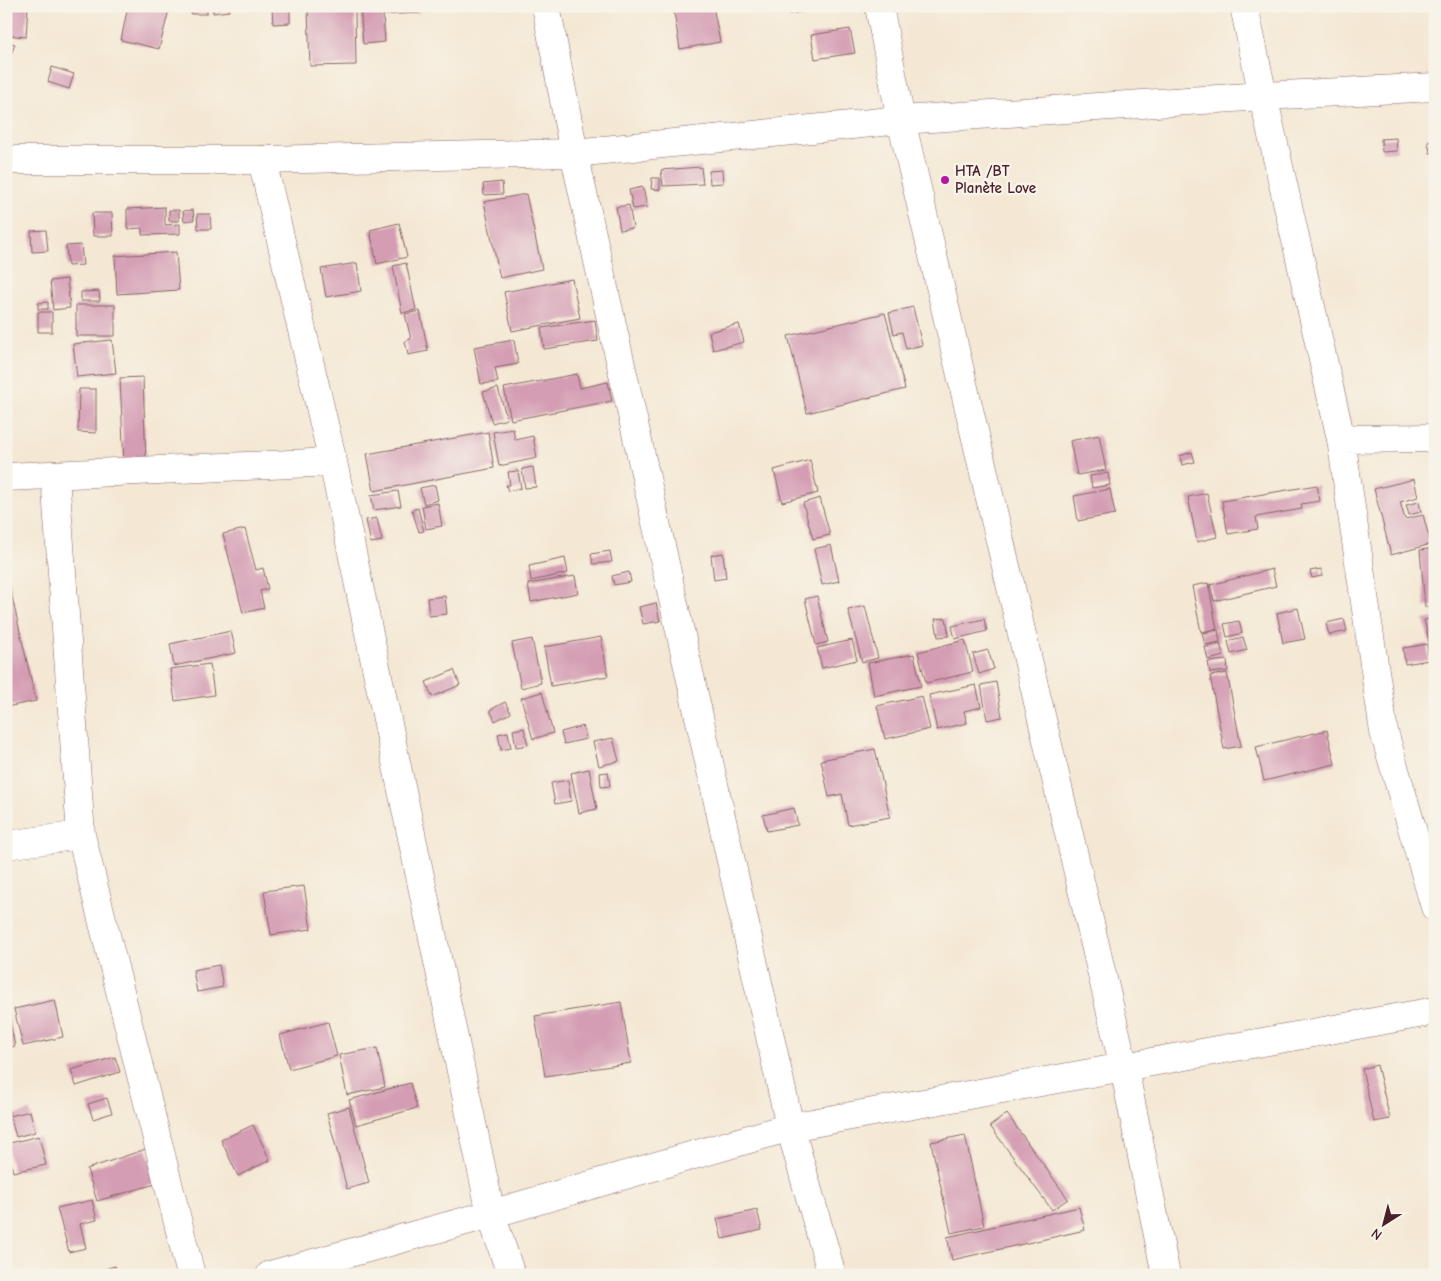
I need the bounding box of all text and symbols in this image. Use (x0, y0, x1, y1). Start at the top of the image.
place label: HTA /BT Planète Love (955, 162, 1036, 197)
marker: HTA /BT Planète Love (939, 174, 951, 186)
north arrow (1358, 1198, 1408, 1248)
text: N (1368, 1225, 1385, 1244)

